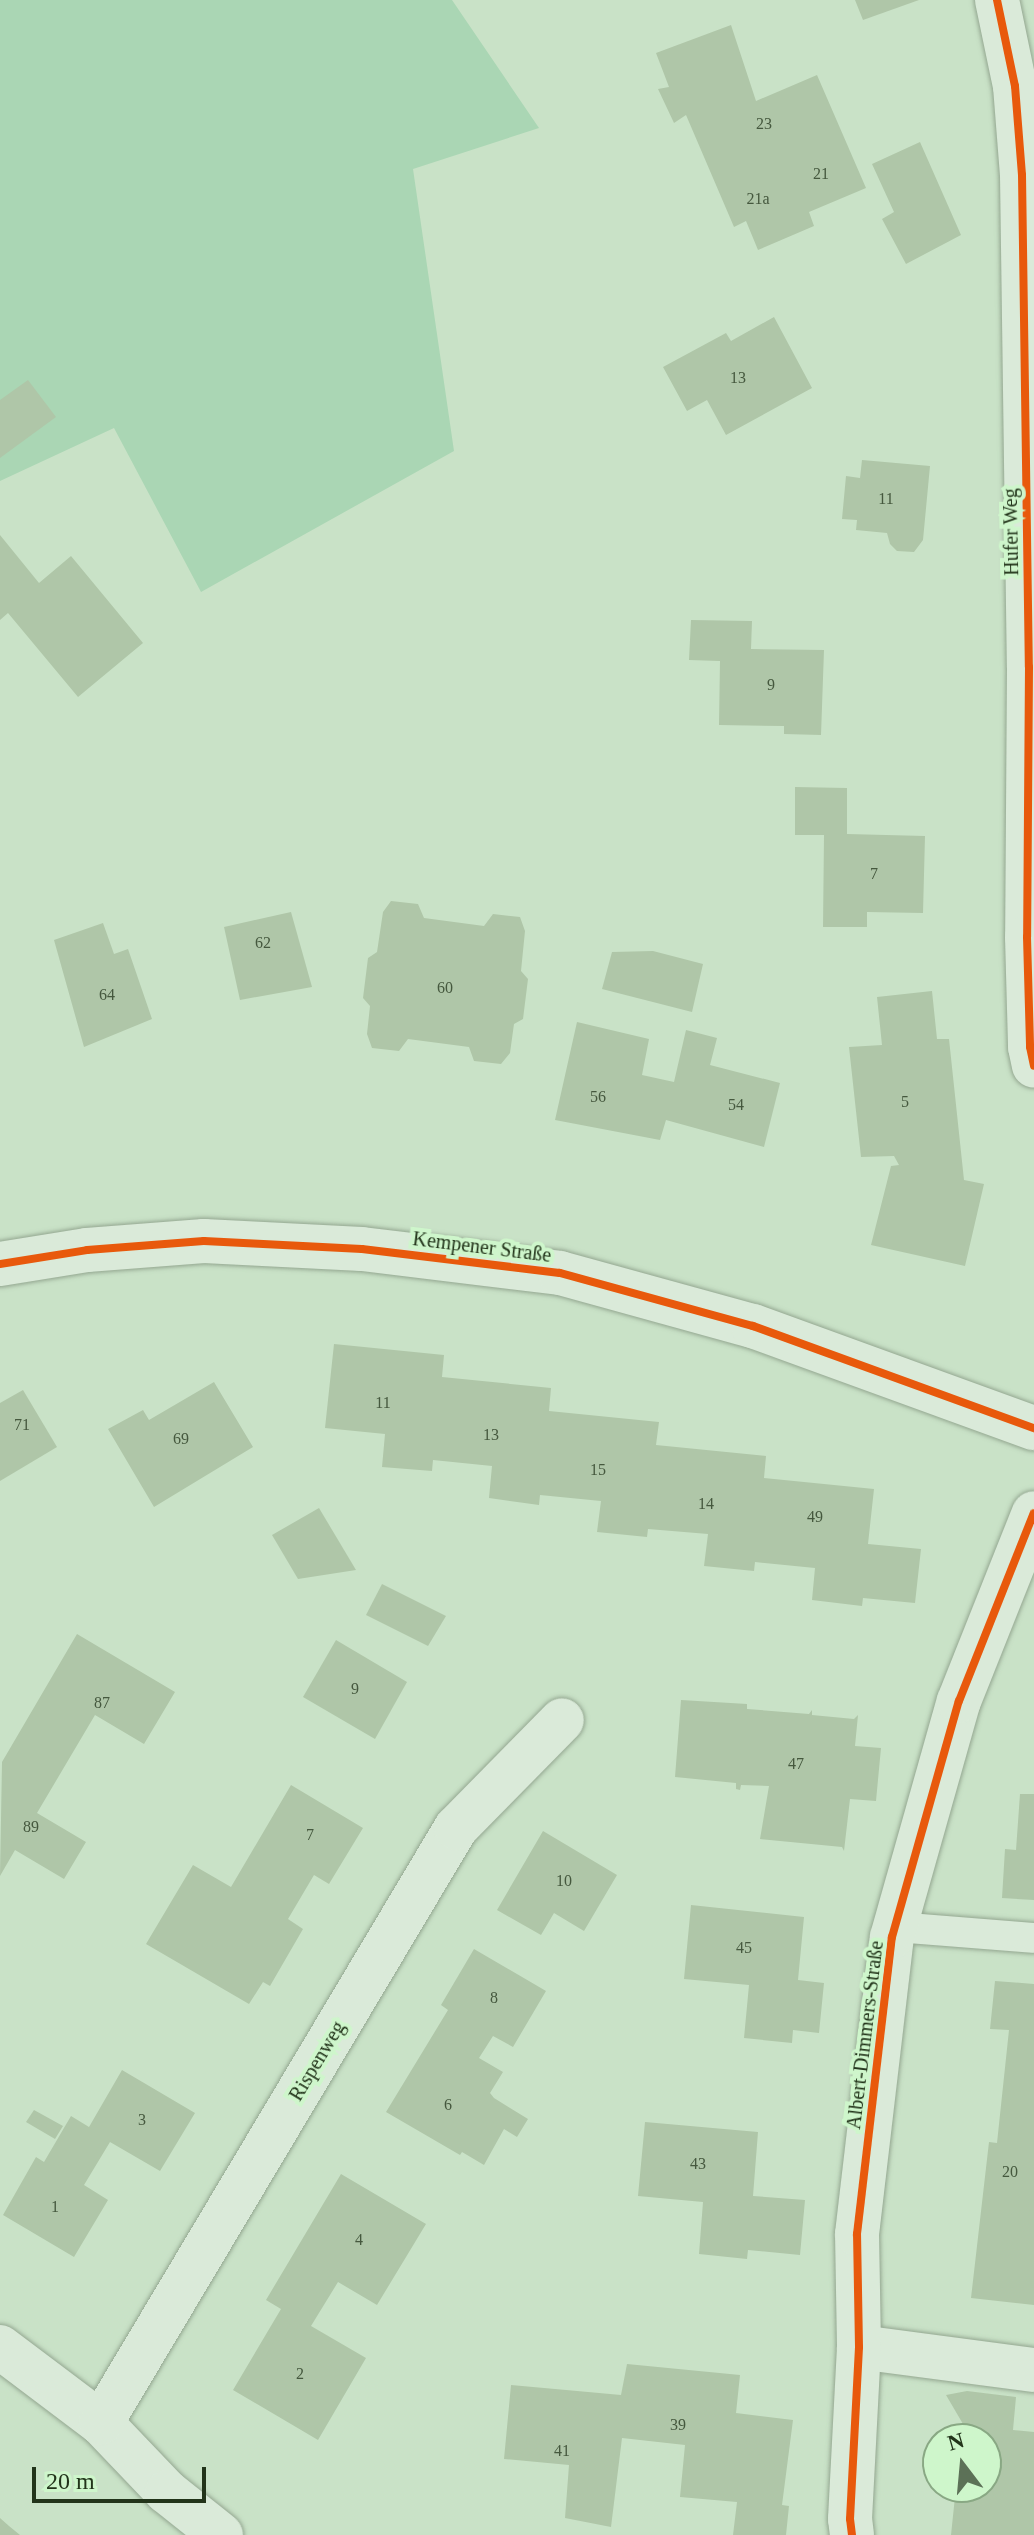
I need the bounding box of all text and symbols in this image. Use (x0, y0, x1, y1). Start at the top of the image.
house number: 23 (756, 114, 772, 134)
house number: 21 (813, 164, 829, 184)
house number: 21a (746, 189, 770, 209)
house number: 13 (730, 368, 746, 388)
street label: Hufer Weg (998, 488, 1024, 576)
house number: 11 (878, 489, 894, 509)
house number: 9 (767, 675, 775, 695)
house number: 7 (870, 864, 878, 884)
house number: 62 (255, 933, 271, 953)
house number: 60 (437, 978, 453, 998)
house number: 64 (99, 985, 115, 1005)
house number: 56 (590, 1087, 606, 1107)
house number: 5 (901, 1092, 909, 1112)
house number: 54 (728, 1095, 744, 1115)
street label: Kempener Straße (411, 1227, 553, 1267)
house number: 11 (375, 1393, 391, 1413)
house number: 71 (14, 1415, 30, 1435)
house number: 13 (483, 1425, 499, 1445)
house number: 69 (173, 1429, 189, 1449)
house number: 15 (590, 1460, 606, 1480)
house number: 14 (698, 1494, 714, 1514)
house number: 49 (807, 1507, 823, 1527)
house number: 9 (351, 1679, 359, 1699)
house number: 87 (94, 1693, 110, 1713)
house number: 47 (788, 1754, 804, 1774)
house number: 89 (23, 1817, 39, 1837)
house number: 7 (306, 1825, 314, 1845)
house number: 10 (556, 1871, 572, 1891)
house number: 45 (736, 1938, 752, 1958)
street label: Albert-Dimmers-Straße (842, 1939, 888, 2131)
house number: 8 (490, 1988, 498, 2008)
street label: Rispenweg (284, 2017, 350, 2105)
house number: 6 (444, 2095, 452, 2115)
house number: 3 (138, 2110, 146, 2130)
house number: 43 (690, 2154, 706, 2174)
house number: 20 (1002, 2162, 1018, 2182)
house number: 1 (51, 2197, 59, 2217)
house number: 4 (355, 2230, 363, 2250)
house number: 2 (296, 2364, 304, 2384)
house number: 39 (670, 2415, 686, 2435)
north arrow (922, 2423, 1002, 2503)
text: N (945, 2427, 967, 2456)
house number: 41 (554, 2441, 570, 2461)
scale bar (36, 2451, 210, 2501)
text: 20 m (46, 2468, 95, 2494)

